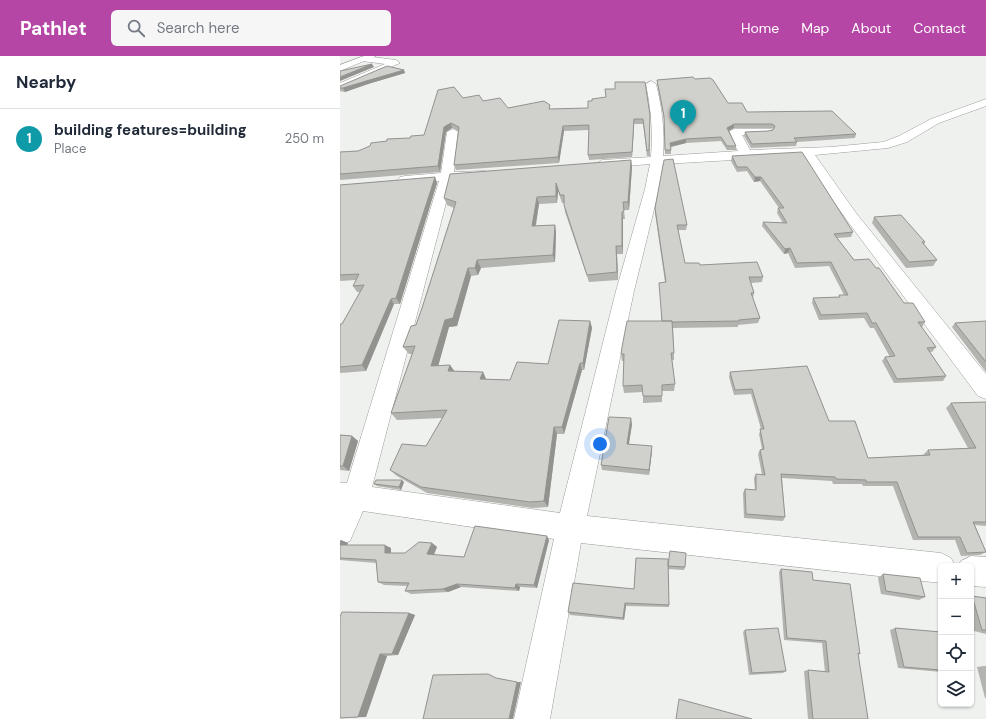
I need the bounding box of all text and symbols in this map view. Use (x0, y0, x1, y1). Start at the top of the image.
search box (111, 10, 391, 46)
text: Pathlet (20, 16, 87, 41)
icon: search (125, 17, 147, 39)
text: Search here (157, 18, 239, 38)
text: Home (741, 19, 779, 37)
text: Map (801, 19, 829, 37)
text: About (851, 19, 891, 37)
text: Contact (913, 19, 966, 37)
text: Nearby (16, 71, 76, 93)
pin: 1 (670, 100, 696, 133)
text: building features=building (54, 120, 247, 140)
text: 1 (27, 130, 31, 147)
text: 250 m (285, 130, 324, 147)
text: Place (54, 140, 86, 157)
your location (590, 434, 610, 454)
map controls (938, 563, 974, 707)
button: + (938, 563, 974, 599)
button: − (938, 599, 974, 635)
button: locate (938, 635, 974, 671)
button: layers (938, 671, 974, 707)

